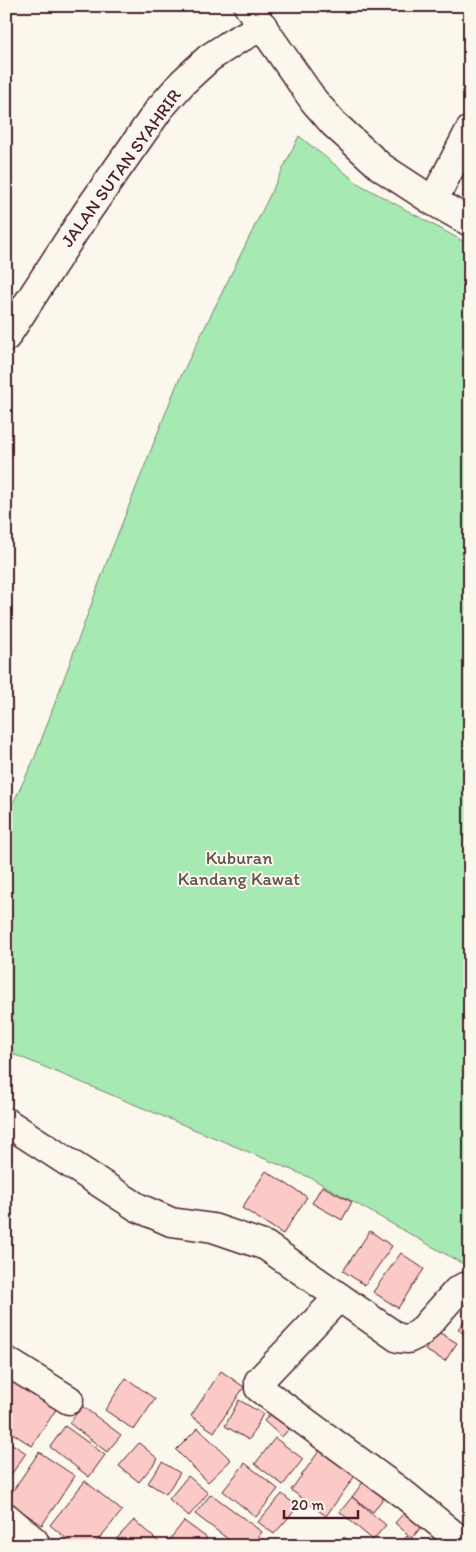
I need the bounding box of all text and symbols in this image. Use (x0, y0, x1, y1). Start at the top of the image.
street label: JALAN SUTAN SYAHRIR (56, 85, 186, 251)
park label: Kuburan Kandang Kawat (178, 847, 300, 890)
scale bar (284, 1487, 357, 1519)
text: 20 m (291, 1496, 325, 1514)

